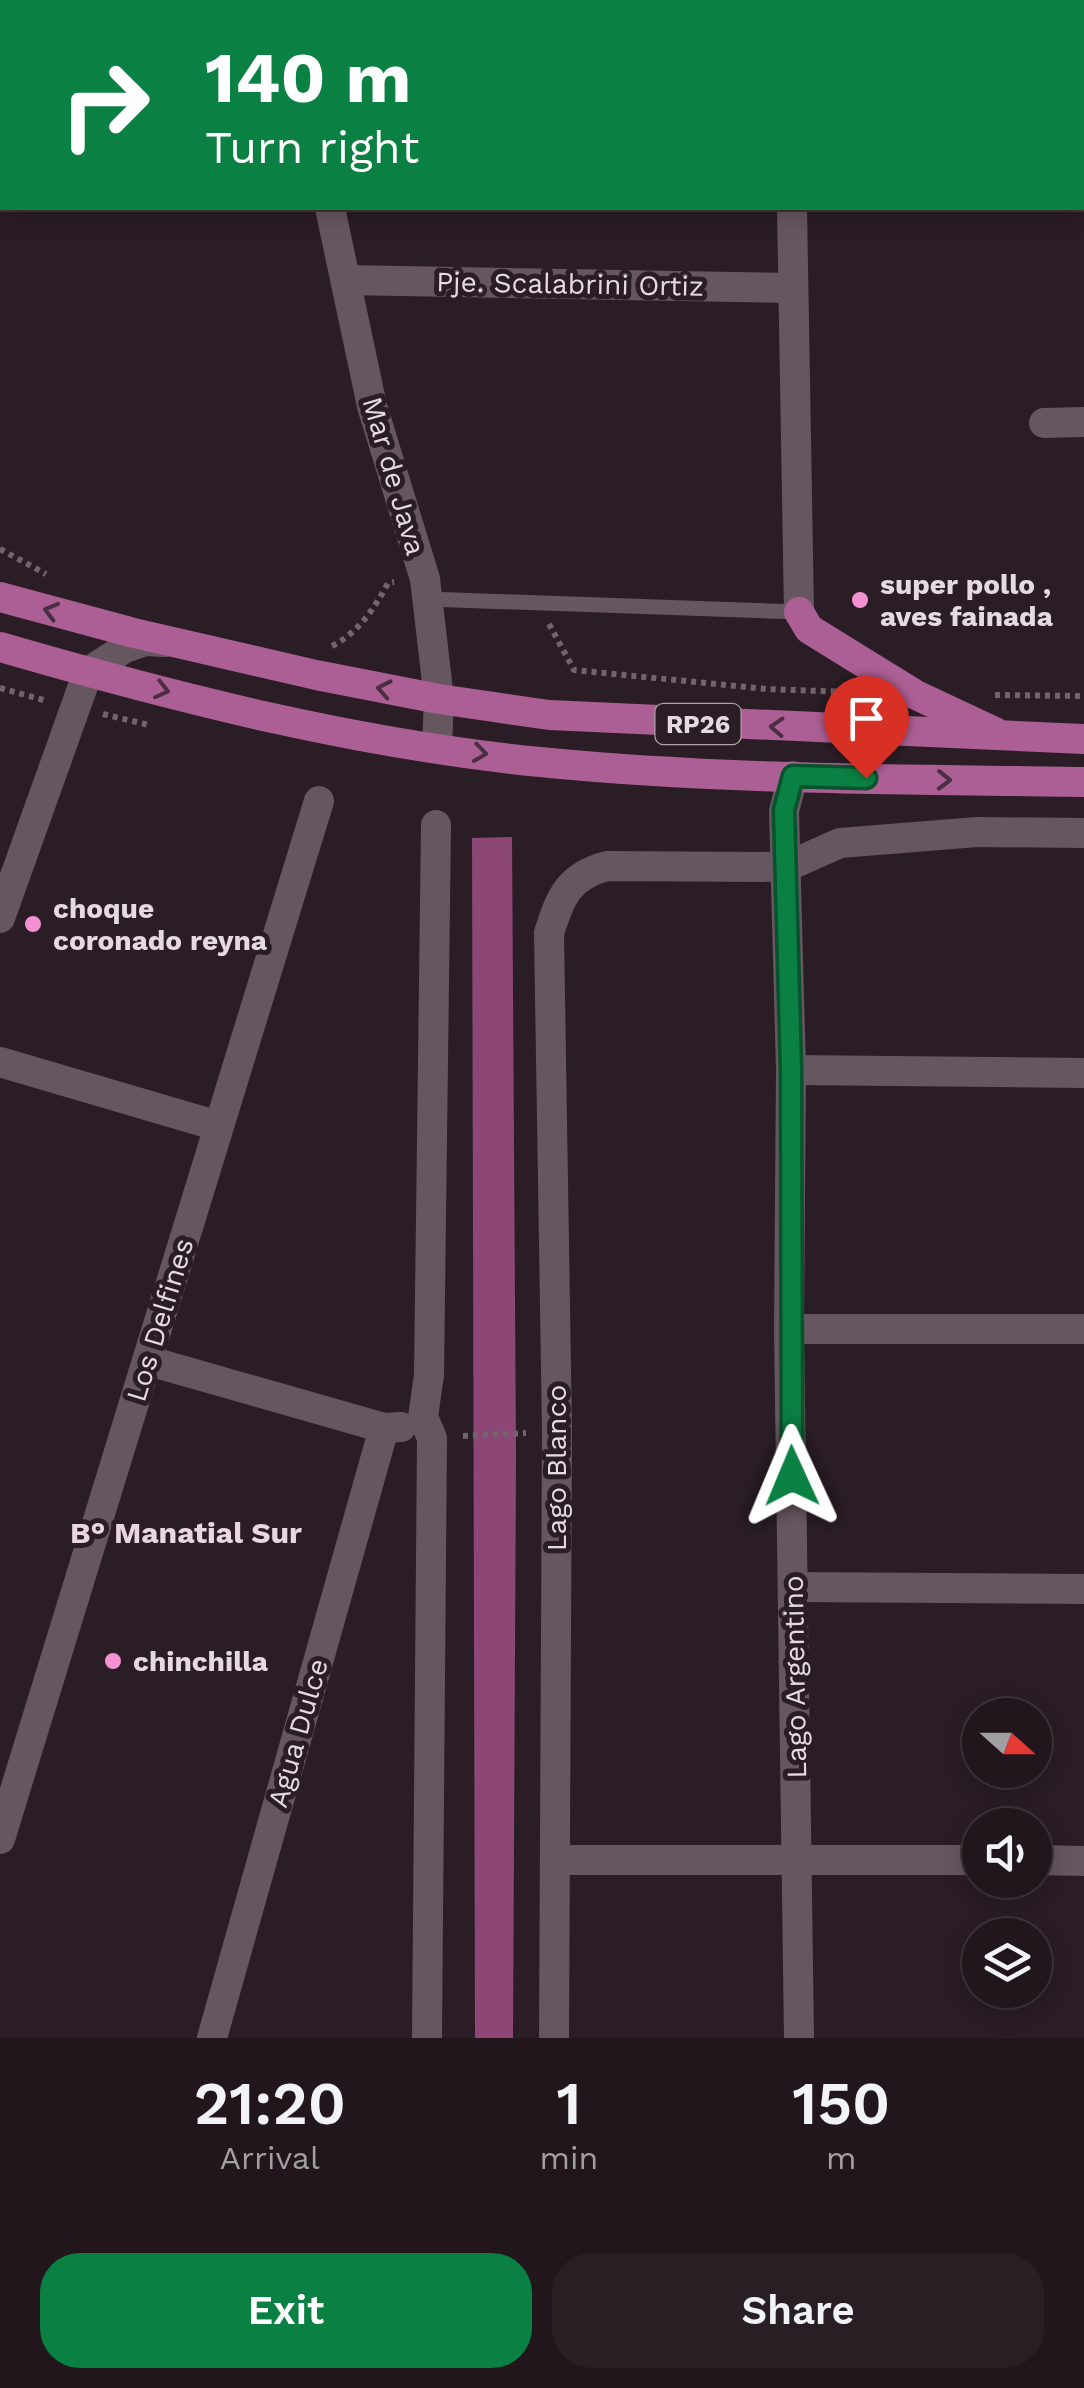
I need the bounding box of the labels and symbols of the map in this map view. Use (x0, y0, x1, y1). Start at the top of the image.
street label: Pje. Scalabrini Ortiz (436, 265, 704, 303)
street label: Mar de Java (356, 393, 432, 559)
place label: super pollo , aves fainada (880, 568, 1054, 633)
marker: super pollo , aves fainada (849, 589, 871, 611)
one-way arrow (43, 601, 60, 622)
pin (824, 676, 909, 779)
one-way arrow (153, 678, 170, 699)
one-way arrow (376, 679, 393, 700)
road number: RP26 (656, 704, 740, 744)
one-way arrow (768, 717, 784, 738)
one-way arrow (472, 742, 488, 763)
one-way arrow (937, 769, 953, 790)
place label: choque coronado reyna (53, 892, 268, 957)
marker: choque coronado reyna (22, 913, 44, 935)
street label: Los Delfines (120, 1234, 200, 1406)
street label: Lago Blanco (540, 1385, 573, 1551)
position arrow (740, 1424, 844, 1528)
district label: B° Manatial Sur (70, 1515, 302, 1550)
street label: Lago Argentino (777, 1575, 813, 1779)
place label: chinchilla (133, 1645, 269, 1678)
marker: chinchilla (102, 1650, 124, 1672)
street label: Agua Dulce (261, 1655, 335, 1811)
north arrow (962, 1698, 1052, 1788)

